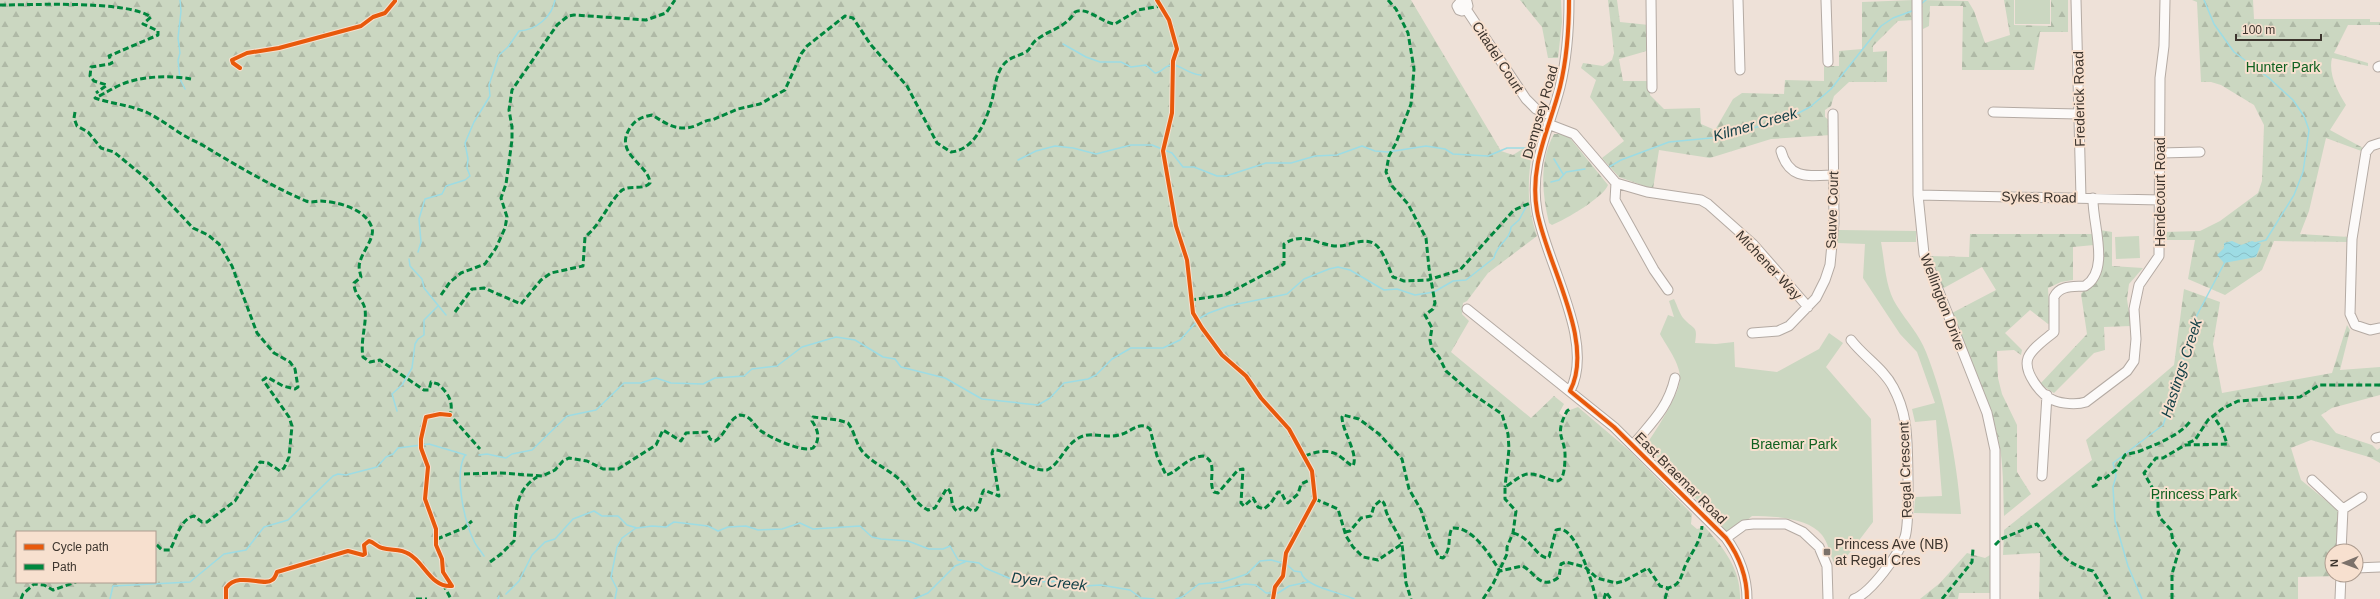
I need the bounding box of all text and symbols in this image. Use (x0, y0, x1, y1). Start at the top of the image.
scale bar (2236, 16, 2321, 42)
street label: Citadel Court (1469, 18, 1527, 96)
text: 100 m (2242, 23, 2275, 37)
street label: Frederick Road (2070, 51, 2088, 147)
park label: Hunter Park (2246, 59, 2321, 75)
street label: Dempsey Road (1519, 63, 1561, 161)
water label: Kilmer Creek (1711, 103, 1800, 144)
street label: Hendecourt Road (2152, 137, 2168, 247)
street label: Sauve Court (1823, 171, 1841, 249)
street label: Sykes Road (2001, 188, 2077, 206)
street label: Michener Way (1733, 227, 1805, 303)
street label: Wellington Drive (1917, 252, 1969, 353)
water label: Hastings Creek (2157, 315, 2205, 419)
street label: Regal Crescent (1895, 421, 1915, 518)
street label: East Braemar Road (1632, 429, 1730, 527)
park label: Braemar Park (1751, 436, 1838, 452)
park label: Princess Park (2151, 486, 2238, 502)
legend (16, 531, 156, 583)
place label: Princess Ave (NB) at Regal Cres (1835, 536, 1948, 568)
text: Cycle path (52, 540, 109, 554)
north arrow (2324, 543, 2364, 583)
marker: Princess Ave (NB) at Regal Cres (1822, 547, 1832, 557)
text: N (2328, 559, 2340, 567)
text: Path (52, 560, 77, 574)
water label: Dyer Creek (1010, 569, 1089, 594)

